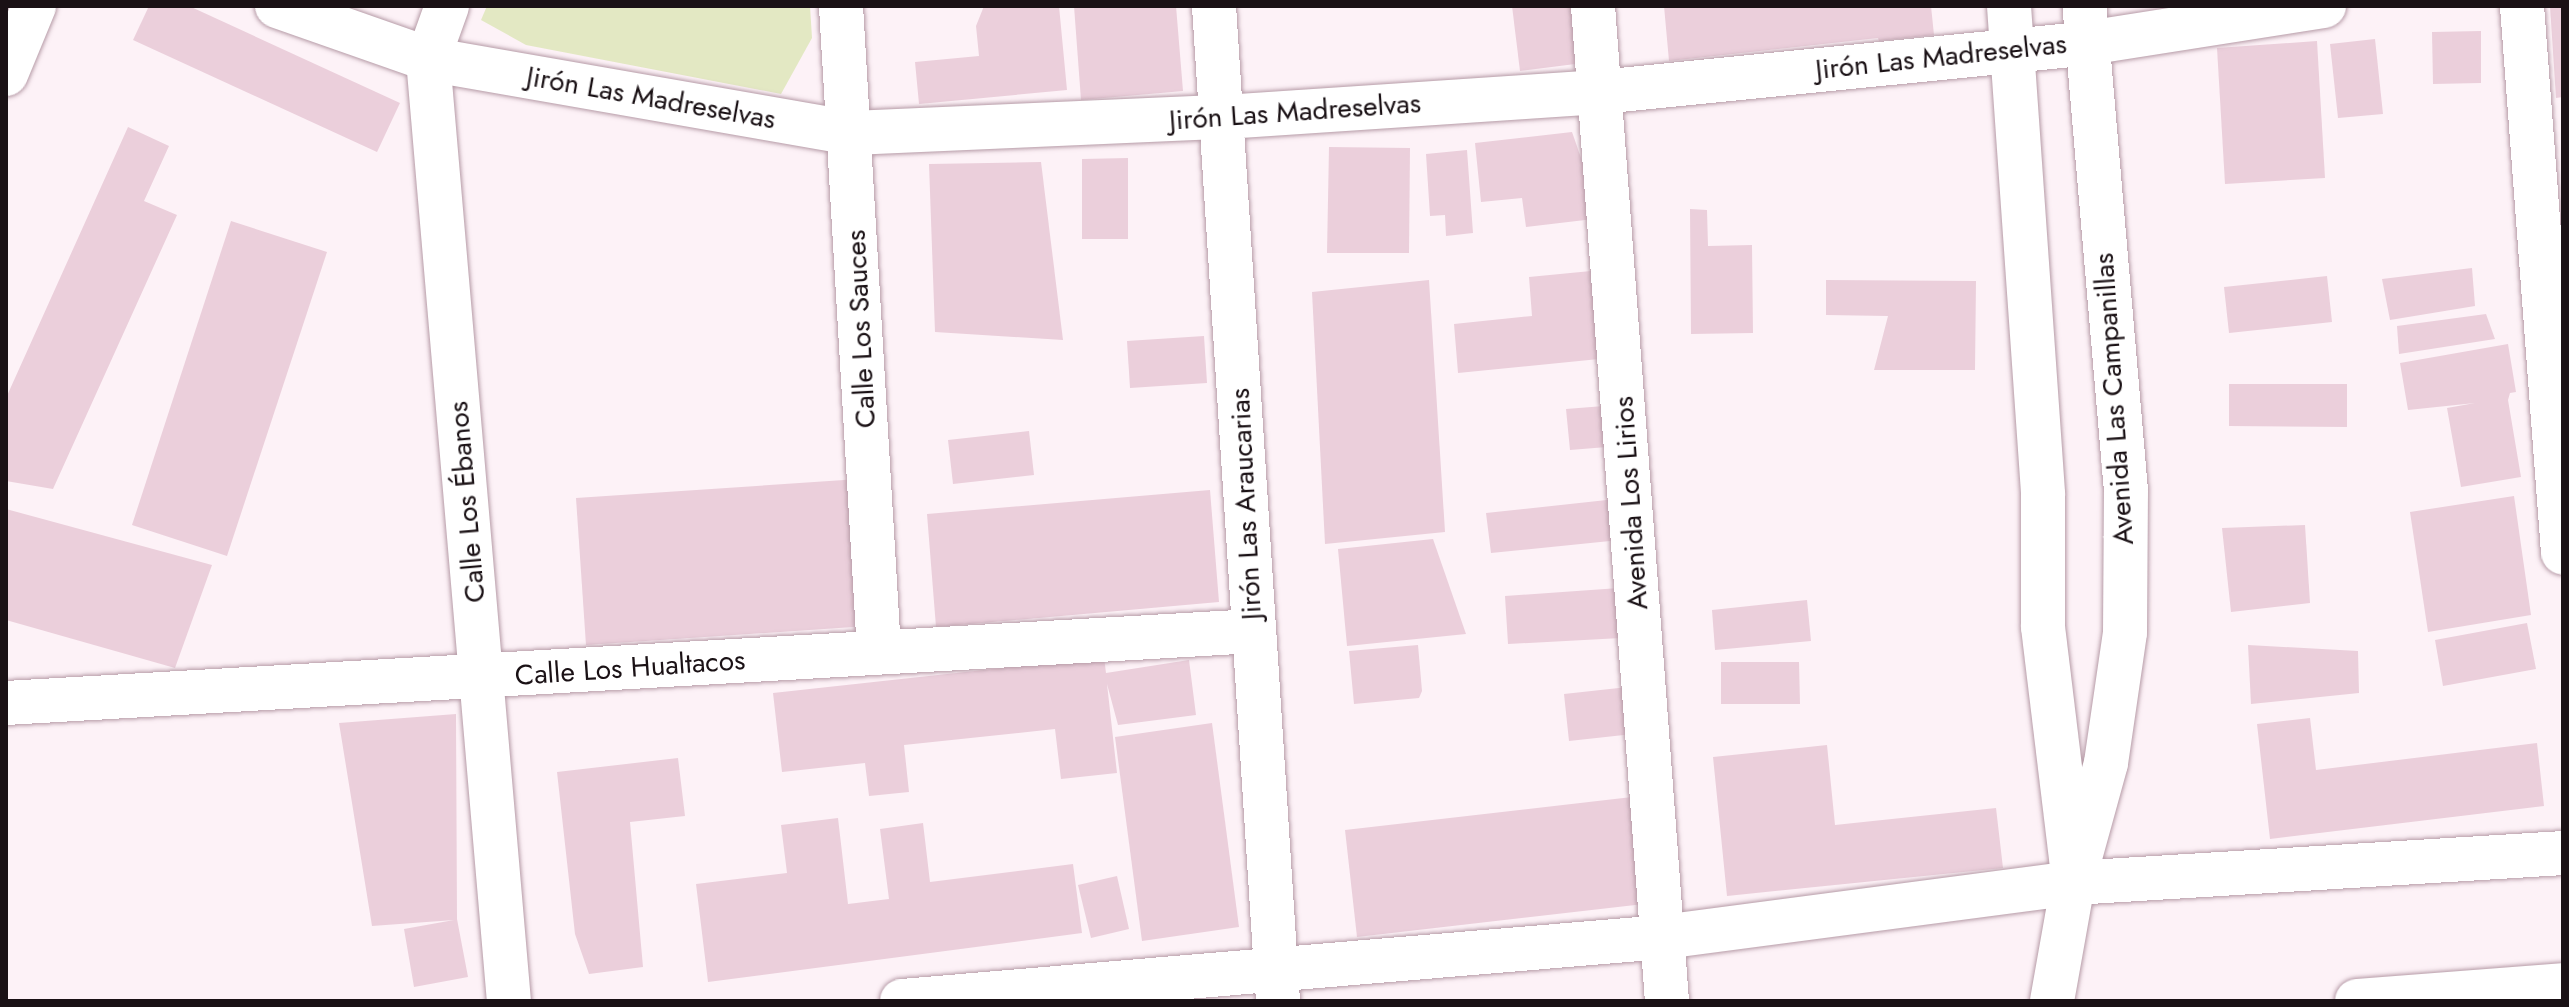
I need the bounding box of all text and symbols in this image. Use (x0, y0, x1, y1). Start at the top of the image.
street label: Jirón Las Madreselvas (1814, 27, 2068, 87)
street label: Jirón Las Madreselvas (524, 60, 778, 136)
street label: Jirón Las Madreselvas (1168, 86, 1422, 138)
street label: Calle Los Sauces (839, 229, 883, 429)
street label: Avenida Las Campanillas (2087, 252, 2141, 546)
street label: Jirón Las Araucarias (1223, 387, 1269, 621)
street label: Avenida Los Lirios (1607, 395, 1655, 611)
street label: Calle Los Ébanos (441, 400, 493, 604)
street label: Calle Los Hualtacos (514, 643, 746, 693)

